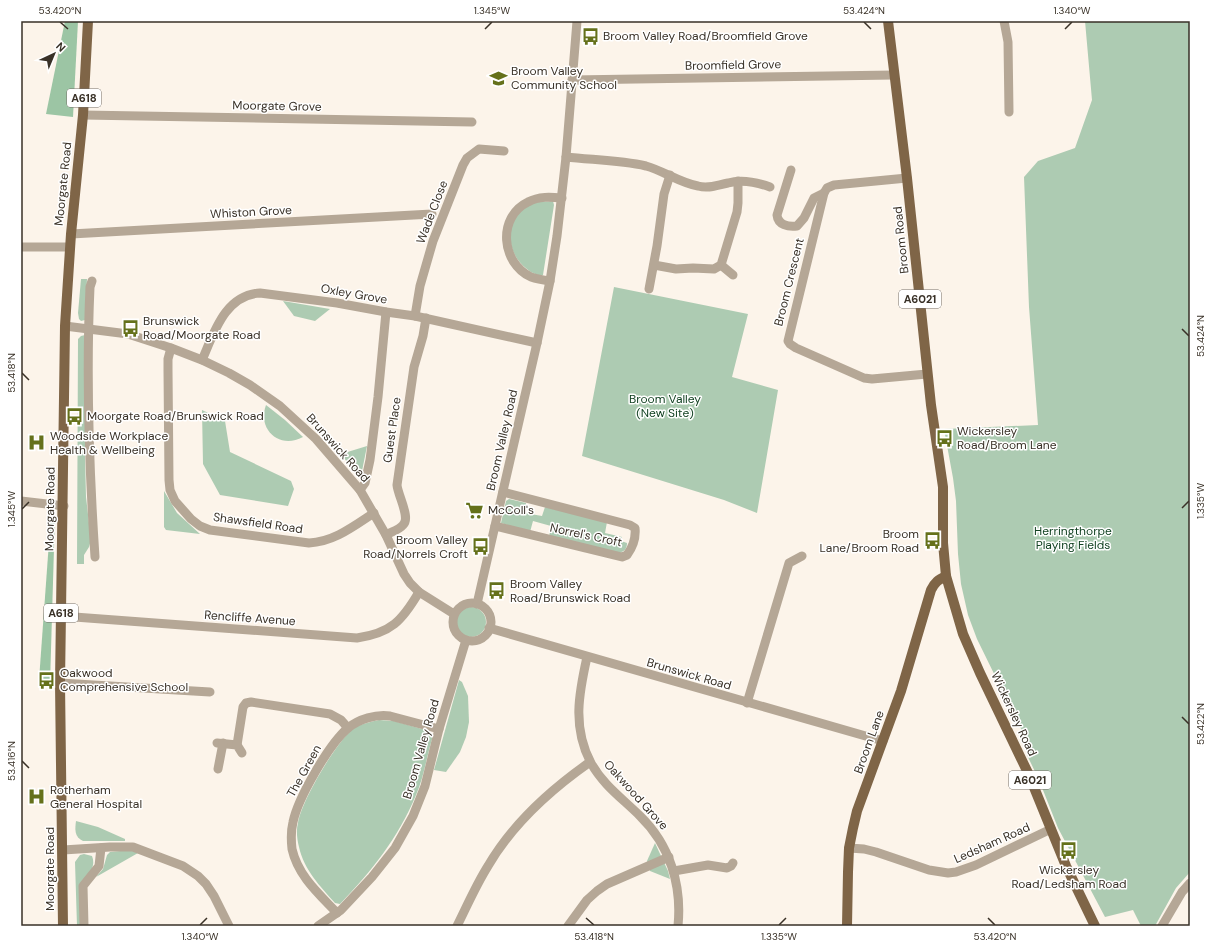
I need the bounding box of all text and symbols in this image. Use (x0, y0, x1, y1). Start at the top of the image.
text: 53.420°N (39, 4, 82, 17)
text: 1.345°W (474, 4, 510, 17)
text: 53.424°N (843, 4, 885, 17)
text: 1.340°W (1053, 4, 1091, 17)
bus stop icon: Broom Valley Road/Broomfield Grove (580, 26, 600, 46)
place label: Broom Valley Road/Broomfield Grove (603, 28, 808, 44)
north arrow (34, 34, 74, 74)
text: N (53, 39, 69, 55)
street label: Broomfield Grove (685, 56, 781, 74)
place label: Broom Valley Community School (511, 63, 617, 93)
school or university icon: Broom Valley Community School (488, 68, 508, 88)
road number: A618 (67, 89, 101, 107)
street label: Moorgate Grove (232, 97, 322, 115)
street label: Moorgate Road (51, 141, 75, 227)
street label: Wade Close (413, 178, 451, 246)
street label: Whiston Grove (210, 202, 292, 222)
street label: Broom Road (890, 206, 912, 274)
street label: Broom Crescent (770, 236, 808, 328)
street label: Oxley Grove (319, 280, 389, 308)
road number: A6021 (899, 290, 941, 308)
place label: Brunswick Road/Moorgate Road (143, 313, 260, 343)
text: 53.424°N (1194, 315, 1207, 357)
bus stop icon: Brunswick Road/Moorgate Road (120, 318, 140, 338)
text: 53.418°N (5, 353, 18, 393)
street label: Broom Valley Road (483, 388, 521, 492)
park label: Broom Valley (New Site) (629, 391, 701, 421)
street label: Guest Place (379, 396, 405, 464)
bus stop icon: Moorgate Road/Brunswick Road (64, 406, 84, 426)
place label: Moorgate Road/Brunswick Road (87, 408, 264, 424)
street label: Brunswick Road (303, 410, 373, 486)
place label: Wickersley Road/Broom Lane (957, 423, 1057, 453)
place label: Woodside Workplace Health & Wellbeing (50, 428, 168, 458)
bus stop icon: Wickersley Road/Broom Lane (934, 428, 954, 448)
hospital icon: Woodside Workplace Health & Wellbeing (27, 433, 47, 453)
street label: Moorgate Road (41, 467, 59, 551)
text: 1.335°W (1194, 483, 1207, 519)
text: 1.345°W (5, 491, 18, 527)
supermarket icon: McColl's (465, 500, 485, 520)
place label: McColl's (488, 502, 534, 518)
street label: Shawsfield Road (212, 509, 304, 537)
street label: Norrel's Croft (548, 520, 624, 551)
park label: Herringthorpe Playing Fields (1034, 523, 1112, 553)
place label: Broom Lane/Broom Road (820, 526, 919, 556)
bus stop icon: Broom Lane/Broom Road (922, 531, 942, 551)
place label: Broom Valley Road/Norrels Croft (363, 532, 468, 562)
bus stop icon: Broom Valley Road/Norrels Croft (471, 537, 491, 557)
place label: Broom Valley Road/Brunswick Road (510, 576, 631, 606)
bus stop icon: Broom Valley Road/Brunswick Road (487, 581, 507, 601)
road number: A618 (44, 604, 78, 622)
street label: Rencliffe Avenue (204, 607, 296, 629)
street label: Brunswick Road (645, 654, 733, 694)
place label: Oakwood Comprehensive School (60, 665, 188, 695)
street label: Wickersley Road (987, 669, 1041, 759)
bus stop icon: Oakwood Comprehensive School (37, 670, 57, 690)
street label: Broom Valley Road (399, 697, 443, 801)
text: 53.422°N (1194, 703, 1207, 745)
street label: Broom Lane (850, 708, 888, 776)
text: 53.416°N (5, 741, 18, 781)
street label: The Green (283, 742, 325, 800)
street label: Oakwood Grove (600, 757, 672, 833)
road number: A6021 (1009, 771, 1051, 789)
place label: Rotherham General Hospital (50, 782, 142, 812)
hospital icon: Rotherham General Hospital (27, 787, 47, 807)
street label: Ledsham Road (951, 819, 1033, 867)
street label: Moorgate Road (42, 827, 58, 911)
bus stop icon: Wickersley Road/Ledsham Road (1059, 841, 1079, 861)
place label: Wickersley Road/Ledsham Road (1011, 862, 1127, 892)
text: 1.340°W (181, 930, 219, 943)
text: 53.418°N (574, 930, 614, 943)
text: 1.335°W (761, 930, 797, 943)
text: 53.420°N (974, 930, 1017, 943)

